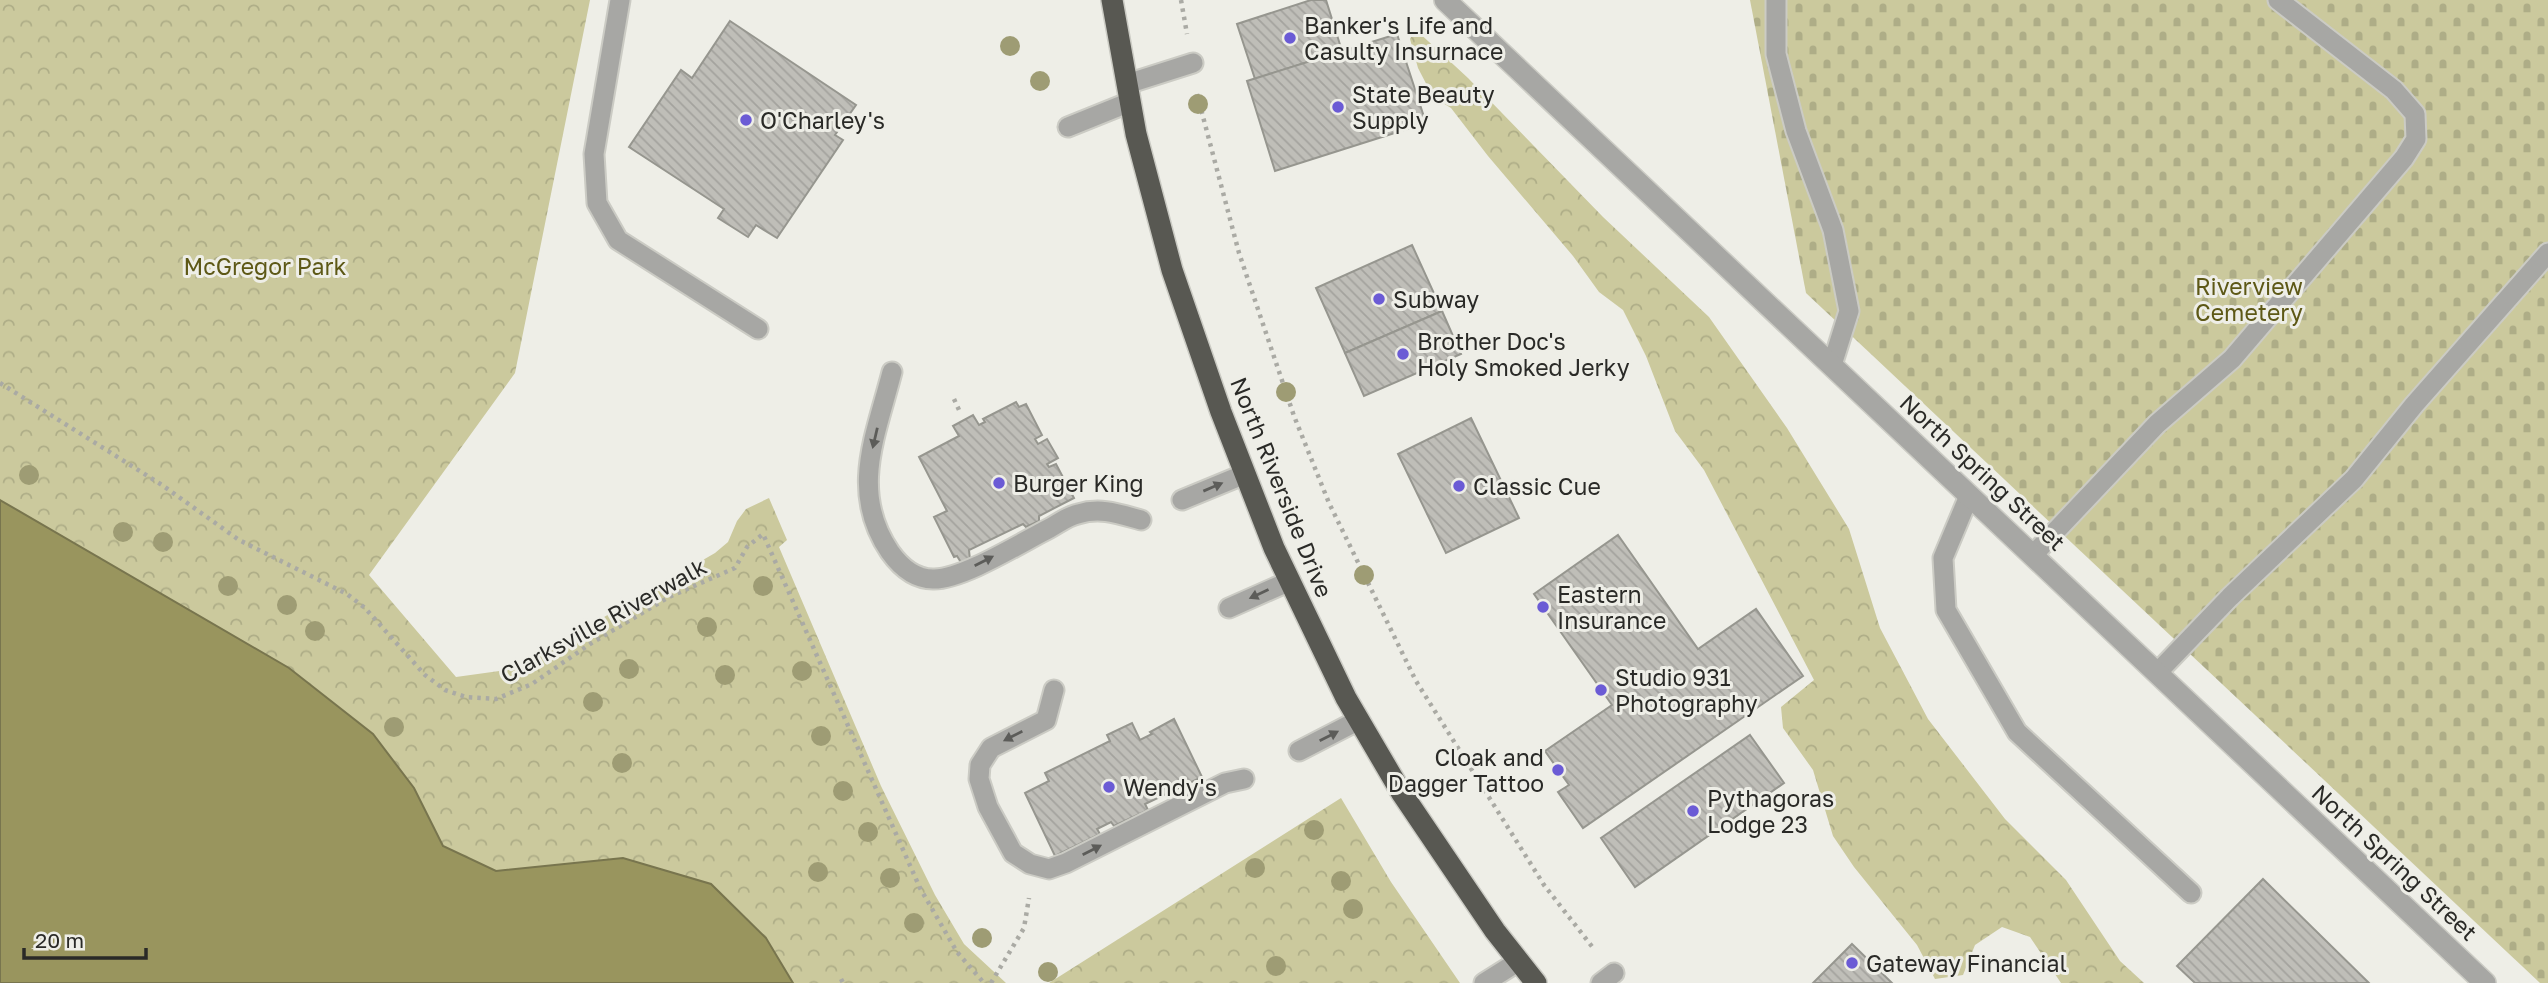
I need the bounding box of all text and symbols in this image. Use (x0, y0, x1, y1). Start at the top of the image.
place label: Banker's Life and Casulty Insurnace (1304, 11, 1503, 65)
marker: Banker's Life and Casulty Insurnace (1282, 30, 1298, 46)
place label: State Beauty Supply (1352, 80, 1495, 134)
marker: State Beauty Supply (1330, 99, 1346, 115)
place label: O'Charley's (760, 106, 885, 134)
marker: O'Charley's (738, 112, 754, 128)
park label: McGregor Park (183, 252, 347, 280)
park label: Riverview Cemetery (2195, 272, 2303, 326)
place label: Subway (1393, 285, 1479, 313)
marker: Subway (1371, 291, 1387, 307)
place label: Brother Doc's Holy Smoked Jerky (1417, 327, 1630, 381)
marker: Brother Doc's Holy Smoked Jerky (1395, 346, 1411, 362)
street label: North Riverside Drive (1225, 373, 1339, 601)
street label: North Spring Street (1894, 388, 2072, 556)
one-way arrow (869, 427, 880, 449)
place label: Burger King (1013, 469, 1144, 497)
place label: Classic Cue (1473, 472, 1601, 500)
marker: Burger King (991, 475, 1007, 491)
marker: Classic Cue (1451, 478, 1467, 494)
one-way arrow (1203, 481, 1224, 492)
street label: Clarksville Riverwalk (495, 552, 711, 688)
one-way arrow (974, 556, 994, 567)
place label: Eastern Insurance (1557, 580, 1666, 634)
one-way arrow (1249, 589, 1270, 600)
marker: Eastern Insurance (1535, 599, 1551, 615)
place label: Studio 931 Photography (1615, 663, 1758, 717)
marker: Studio 931 Photography (1593, 682, 1609, 698)
one-way arrow (1319, 730, 1339, 741)
one-way arrow (1003, 731, 1023, 742)
place label: Cloak and Dagger Tattoo (1388, 743, 1544, 797)
marker: Cloak and Dagger Tattoo (1550, 762, 1566, 778)
place label: Wendy's (1123, 773, 1217, 801)
street label: North Spring Street (2306, 778, 2484, 946)
marker: Wendy's (1101, 779, 1117, 795)
place label: Pythagoras Lodge 23 (1707, 784, 1834, 838)
marker: Pythagoras Lodge 23 (1685, 803, 1701, 819)
one-way arrow (1082, 844, 1102, 856)
scale bar (24, 916, 147, 960)
text: 20 m (35, 927, 84, 953)
place label: Gateway Financial (1866, 949, 2067, 977)
marker: Gateway Financial (1844, 955, 1860, 971)

